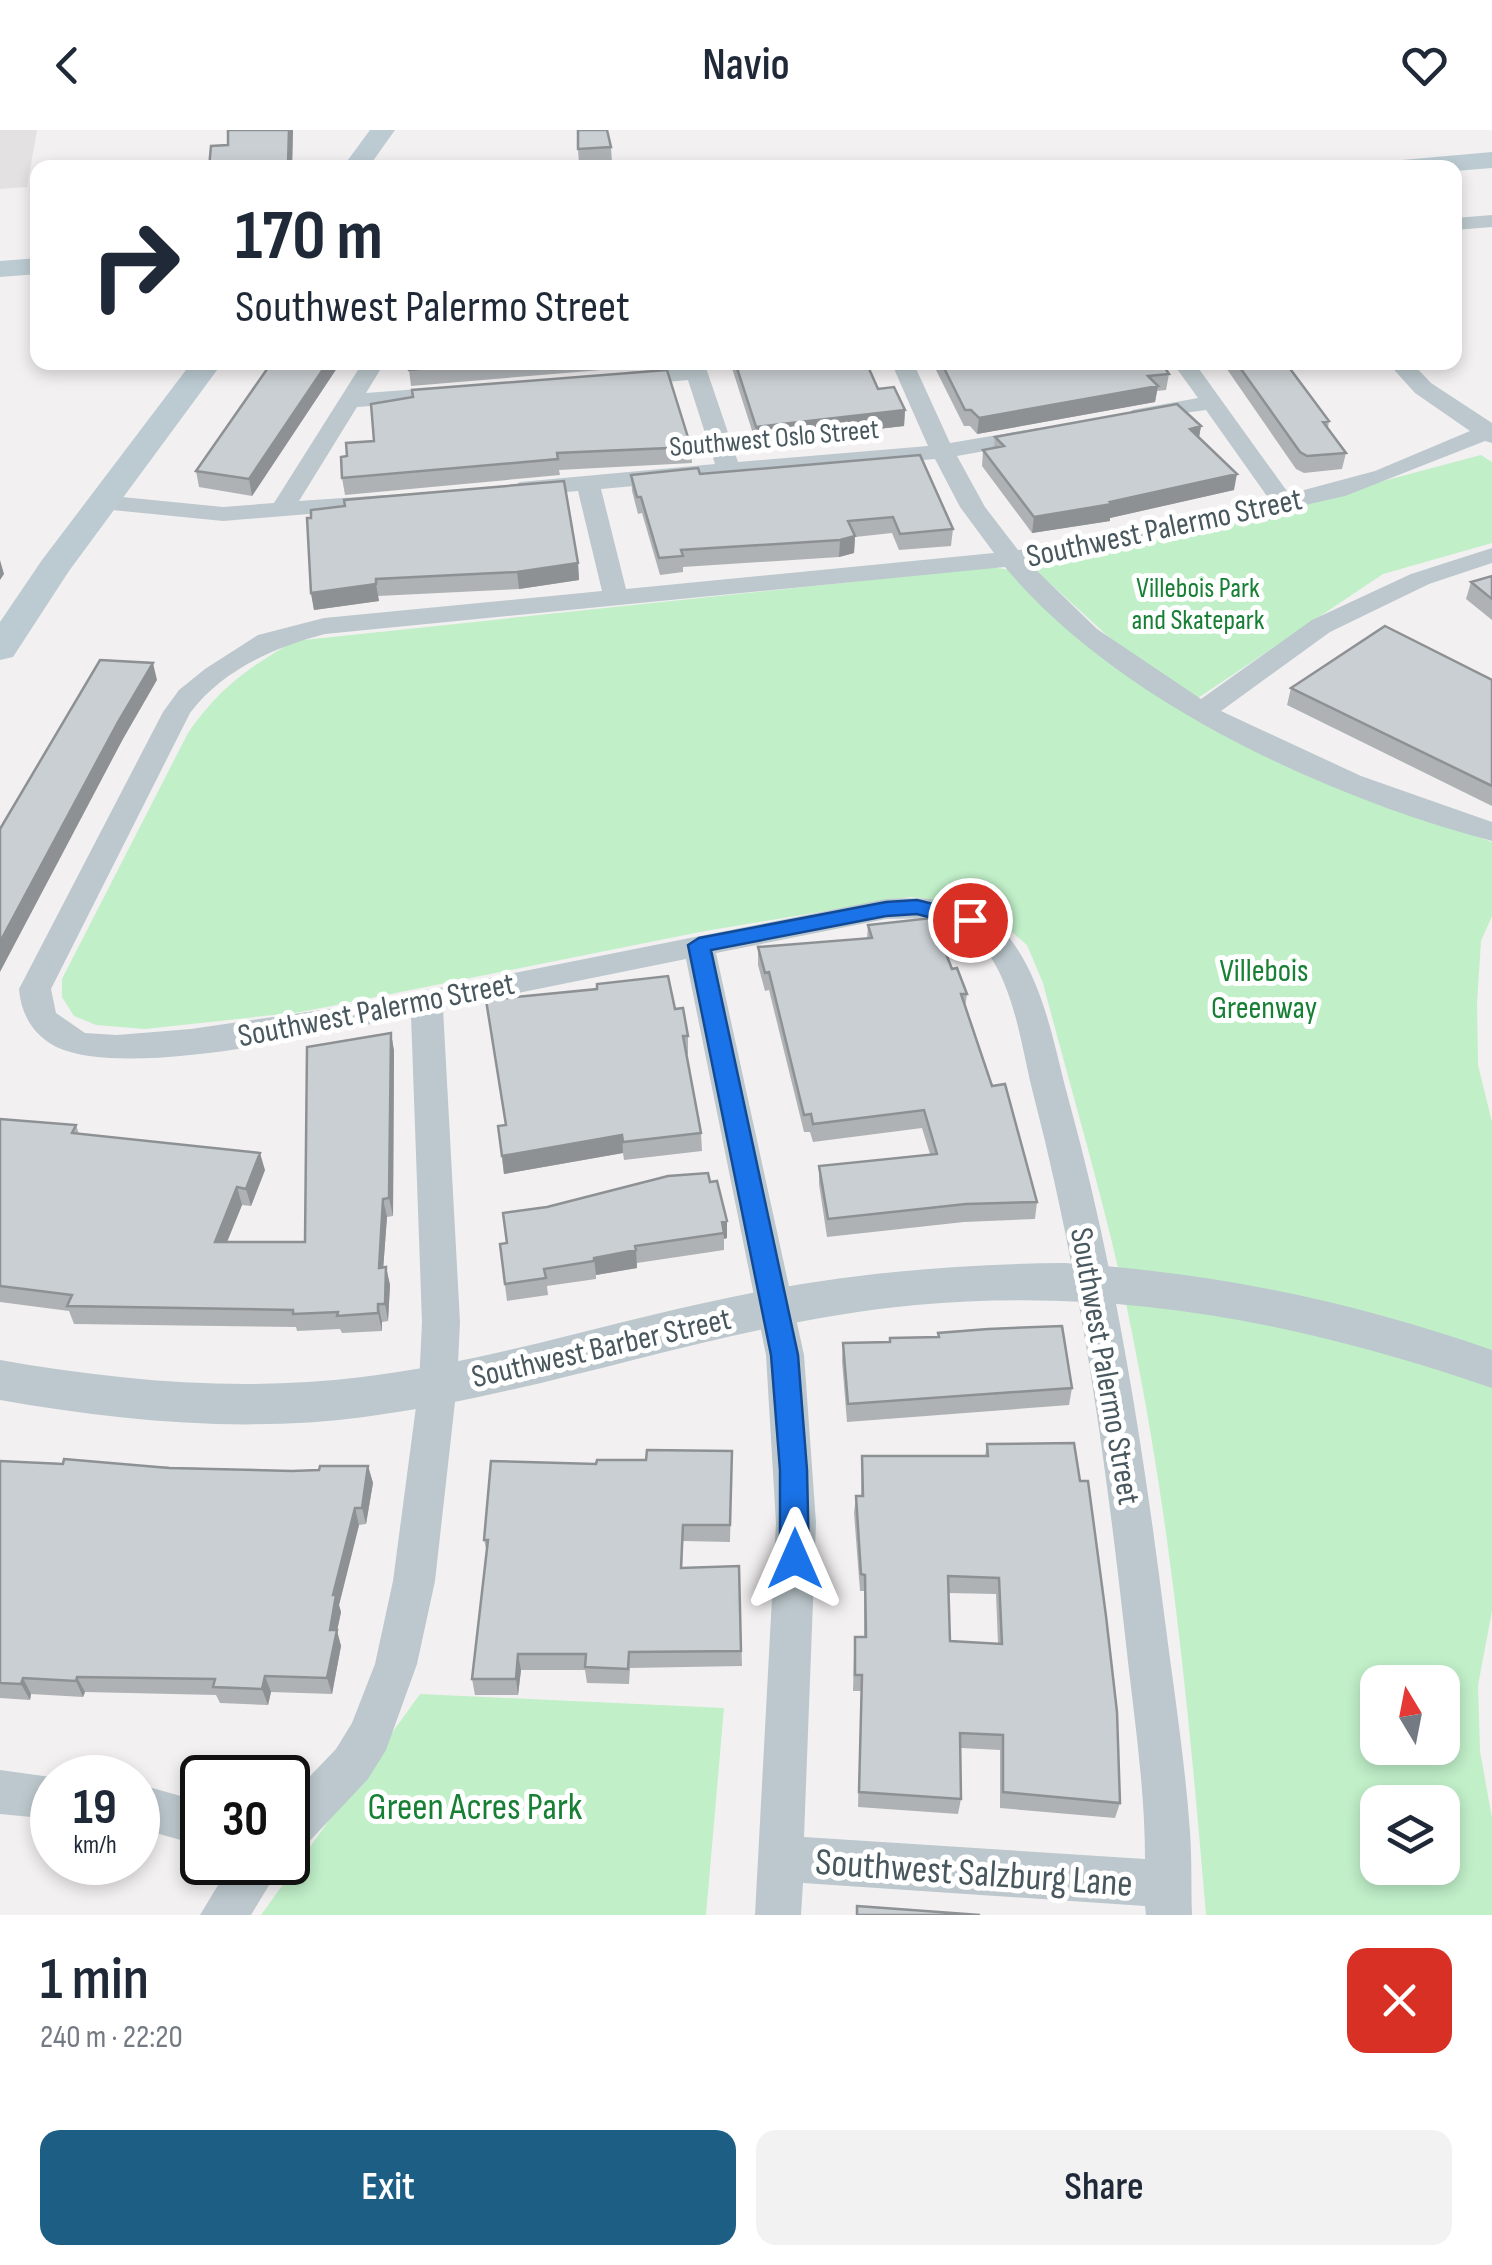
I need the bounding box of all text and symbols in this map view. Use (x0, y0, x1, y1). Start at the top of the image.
icon: back (40, 38, 95, 93)
text: Navio (702, 38, 790, 93)
icon: heart (1397, 38, 1452, 93)
text: 170 m (235, 195, 383, 279)
icon: right (70, 200, 200, 330)
text: Southwest Palermo Street (235, 280, 630, 335)
street label: Southwest Oslo Street (668, 413, 880, 464)
street label: Southwest Palermo Street (1023, 480, 1306, 577)
park label: Villebois Park and Skatepark (1131, 572, 1265, 637)
pin (928, 878, 1013, 963)
icon: arrive (943, 893, 998, 948)
park label: Villebois Greenway (1211, 952, 1317, 1028)
street label: Southwest Palermo Street (235, 965, 518, 1056)
street label: Southwest Palermo Street (1061, 1225, 1148, 1508)
street label: Southwest Barber Street (468, 1300, 735, 1397)
position arrow (743, 1507, 847, 1611)
north arrow (1360, 1665, 1460, 1765)
map controls (1360, 1665, 1460, 1885)
speed limit sign: 30 (180, 1755, 310, 1885)
text: 19 (73, 1778, 117, 1838)
park label: Green Acres Park (368, 1785, 583, 1830)
button: layers (1360, 1785, 1460, 1885)
text: km/h (73, 1830, 117, 1861)
street label: Southwest Salzburg Lane (814, 1840, 1134, 1907)
text: 1 min (40, 1944, 149, 2016)
button: close (1347, 1948, 1452, 2053)
text: 240 m · 22:20 (40, 2018, 183, 2057)
button: Exit (40, 2130, 736, 2245)
button: Share (756, 2130, 1452, 2245)

